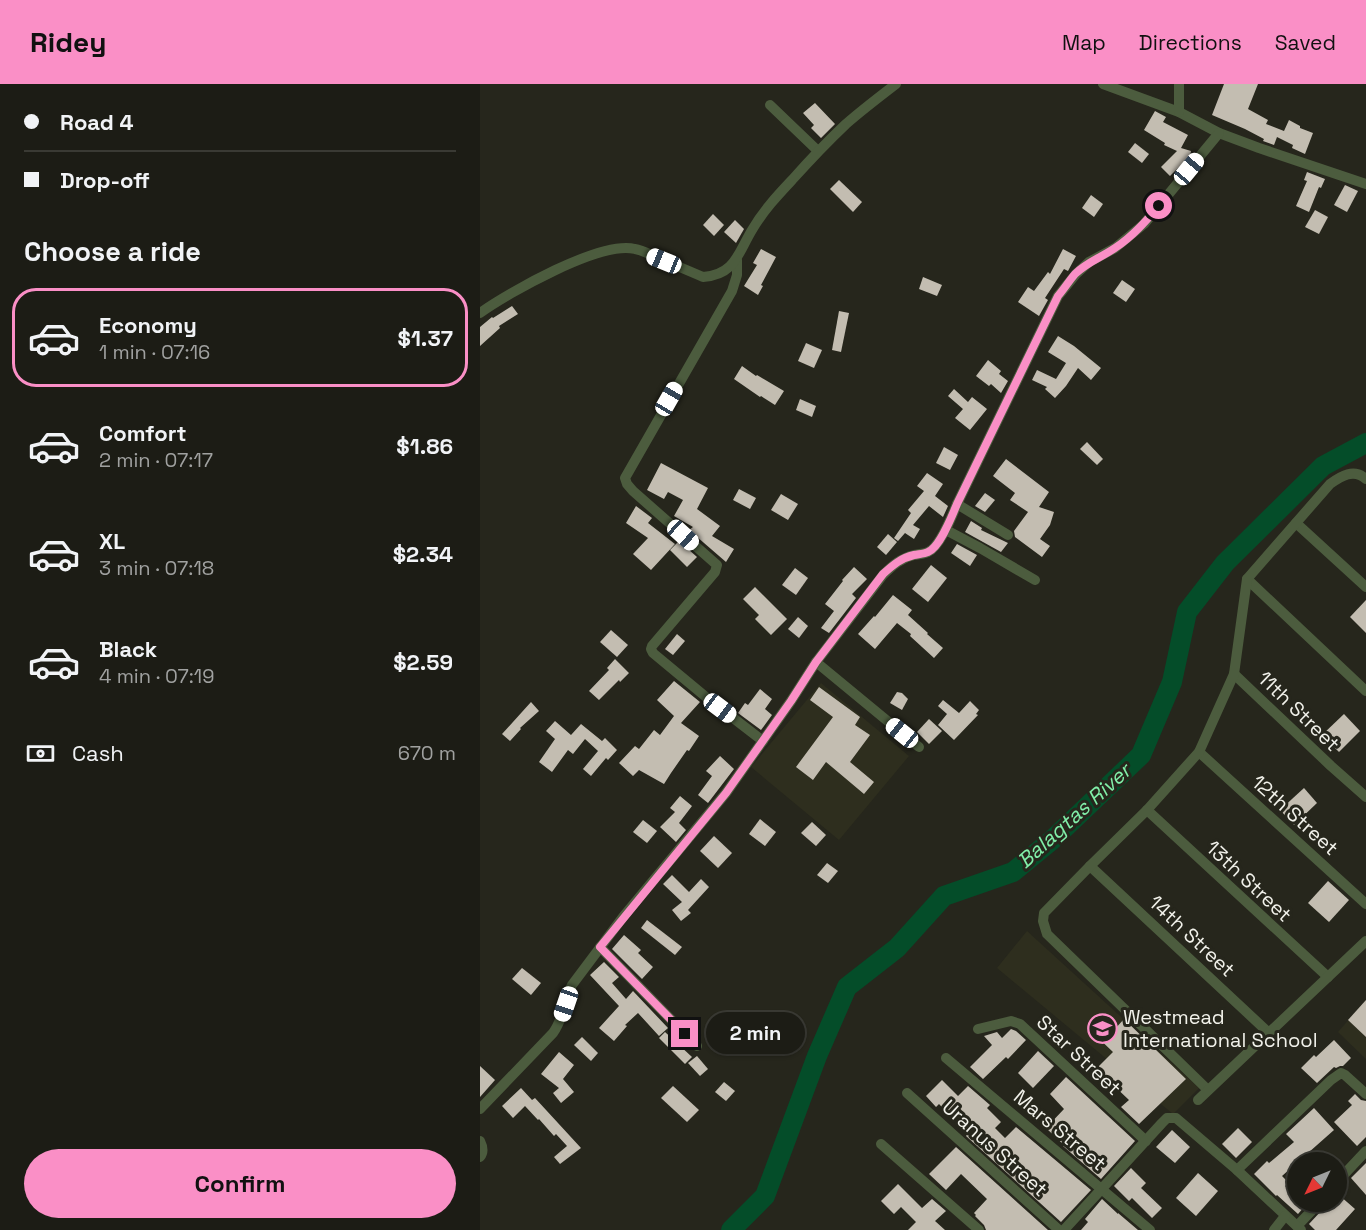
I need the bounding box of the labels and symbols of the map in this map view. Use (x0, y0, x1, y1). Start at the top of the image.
car (1171, 149, 1207, 189)
route start (1145, 192, 1172, 219)
car (644, 246, 684, 276)
car (652, 379, 686, 419)
car (664, 516, 702, 554)
street label: 11th Street (1252, 665, 1346, 757)
car (700, 690, 740, 726)
car (882, 715, 922, 751)
water label: Balagtas River (1011, 756, 1138, 874)
street label: 12th Street (1246, 769, 1344, 861)
street label: 13th Street (1201, 835, 1297, 927)
street label: 14th Street (1143, 889, 1241, 983)
car (552, 984, 580, 1024)
place label: Westmead International School (1123, 1004, 1318, 1053)
street label: Star Street (1031, 1009, 1127, 1101)
school or university icon: Westmead International School (1086, 1012, 1118, 1044)
callout: 2 min (706, 1013, 805, 1055)
route end (671, 1020, 698, 1047)
street label: Mars Street (1008, 1084, 1112, 1176)
street label: Uranus Street (937, 1094, 1053, 1202)
north arrow (1287, 1152, 1347, 1212)

